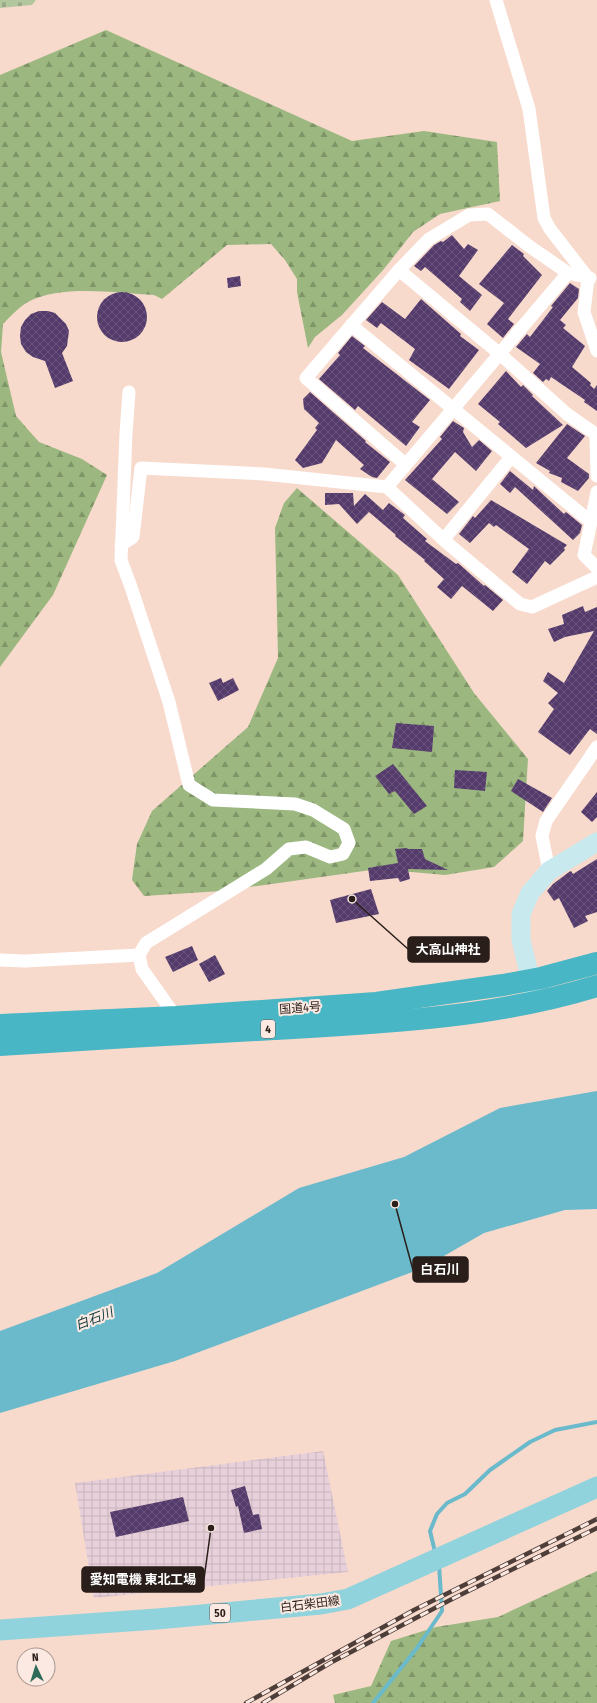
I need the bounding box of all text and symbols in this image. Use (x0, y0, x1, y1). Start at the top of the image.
callout: 大高山神社 (408, 937, 489, 962)
text: 大高山神社 (415, 942, 481, 957)
street label: 国道4号 (279, 1000, 321, 1016)
road number: 4 (261, 1020, 275, 1038)
callout: 白石川 (413, 1257, 468, 1282)
text: 白石川 (420, 1262, 460, 1277)
water label: 白石川 (73, 1304, 117, 1332)
callout: 愛知電機 東北工場 (82, 1567, 204, 1592)
text: 愛知電機 東北工場 (90, 1572, 196, 1587)
street label: 白石柴田線 (279, 1593, 341, 1615)
road number: 50 (210, 1604, 230, 1622)
north arrow (16, 1647, 56, 1687)
text: N (32, 1651, 39, 1664)

